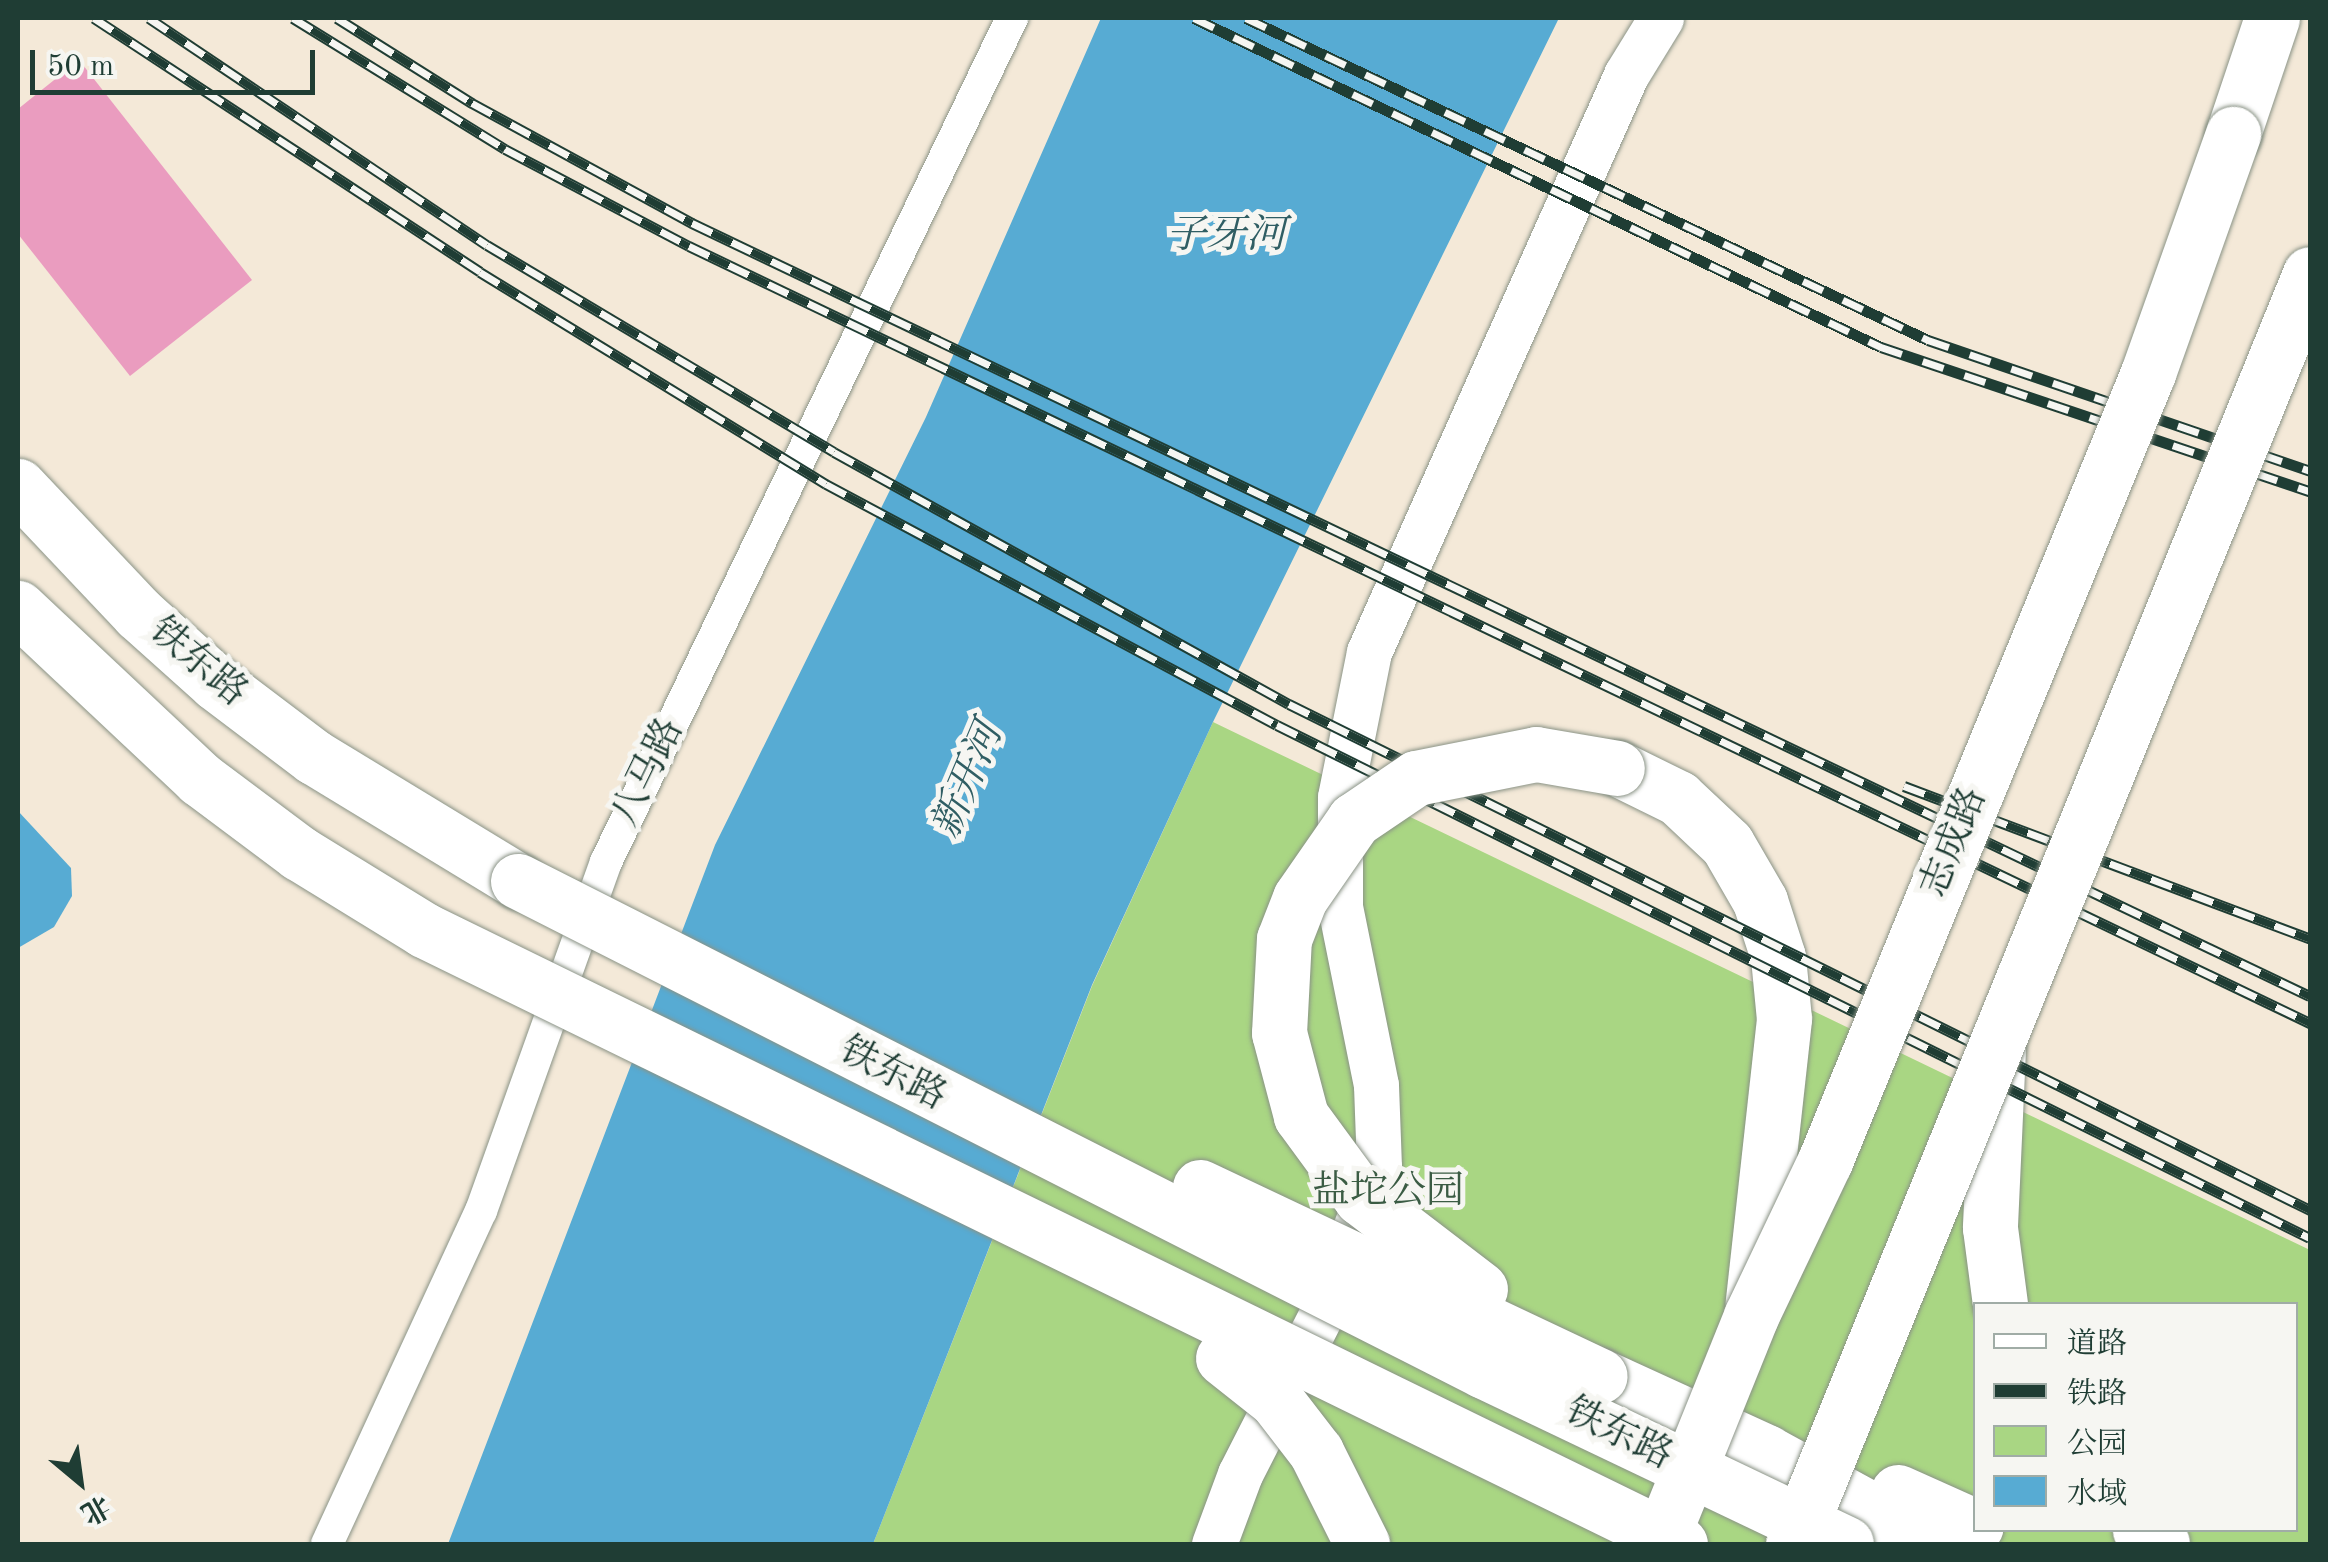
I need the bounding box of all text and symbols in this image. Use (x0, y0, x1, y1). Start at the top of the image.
scale bar (35, 30, 320, 92)
text: 50 m (47, 52, 114, 82)
water label: 子牙河 (1166, 213, 1286, 261)
street label: 铁东路 (139, 609, 255, 717)
street label: 八马路 (604, 712, 694, 834)
water label: 新开河 (923, 716, 1015, 846)
street label: 志成路 (1913, 782, 1997, 904)
street label: 铁东路 (831, 1029, 953, 1121)
park label: 盐坨公园 (1312, 1170, 1464, 1216)
legend (1973, 1302, 2298, 1532)
text: 道路 (2067, 1330, 2127, 1360)
text: 铁路 (2067, 1380, 2127, 1410)
street label: 铁东路 (1557, 1390, 1679, 1480)
text: 公园 (2067, 1430, 2127, 1460)
north arrow (30, 1432, 130, 1532)
text: 水域 (2067, 1480, 2127, 1510)
text: 北 (76, 1489, 114, 1527)

